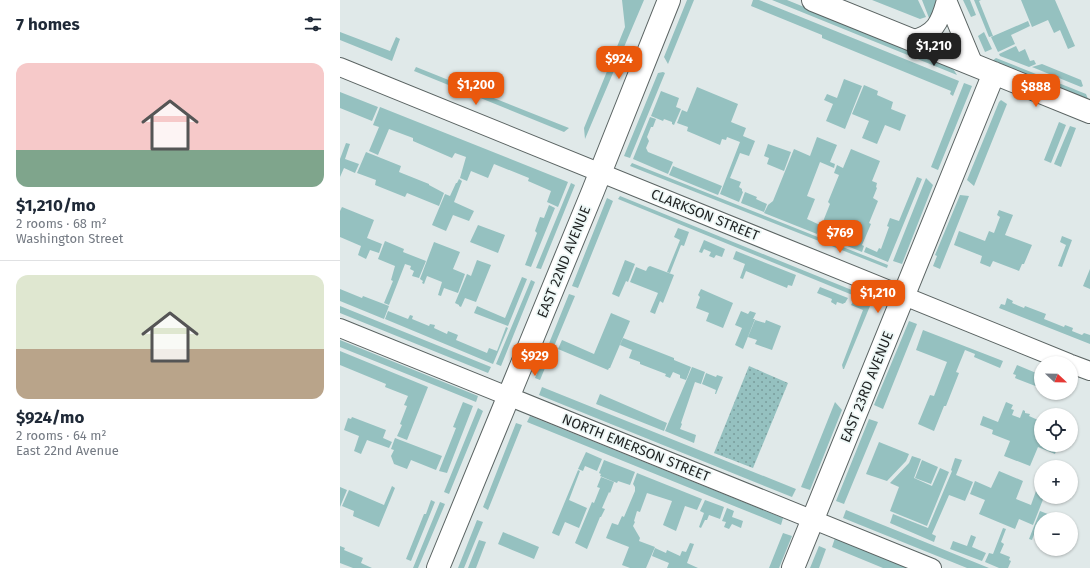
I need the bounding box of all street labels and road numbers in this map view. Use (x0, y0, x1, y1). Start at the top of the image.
street label: CLARKSON STREET (648, 186, 762, 245)
street label: EAST 22ND AVENUE (534, 203, 594, 321)
street label: EAST 23RD AVENUE (837, 329, 897, 445)
street label: NORTH EMERSON STREET (560, 411, 713, 486)

